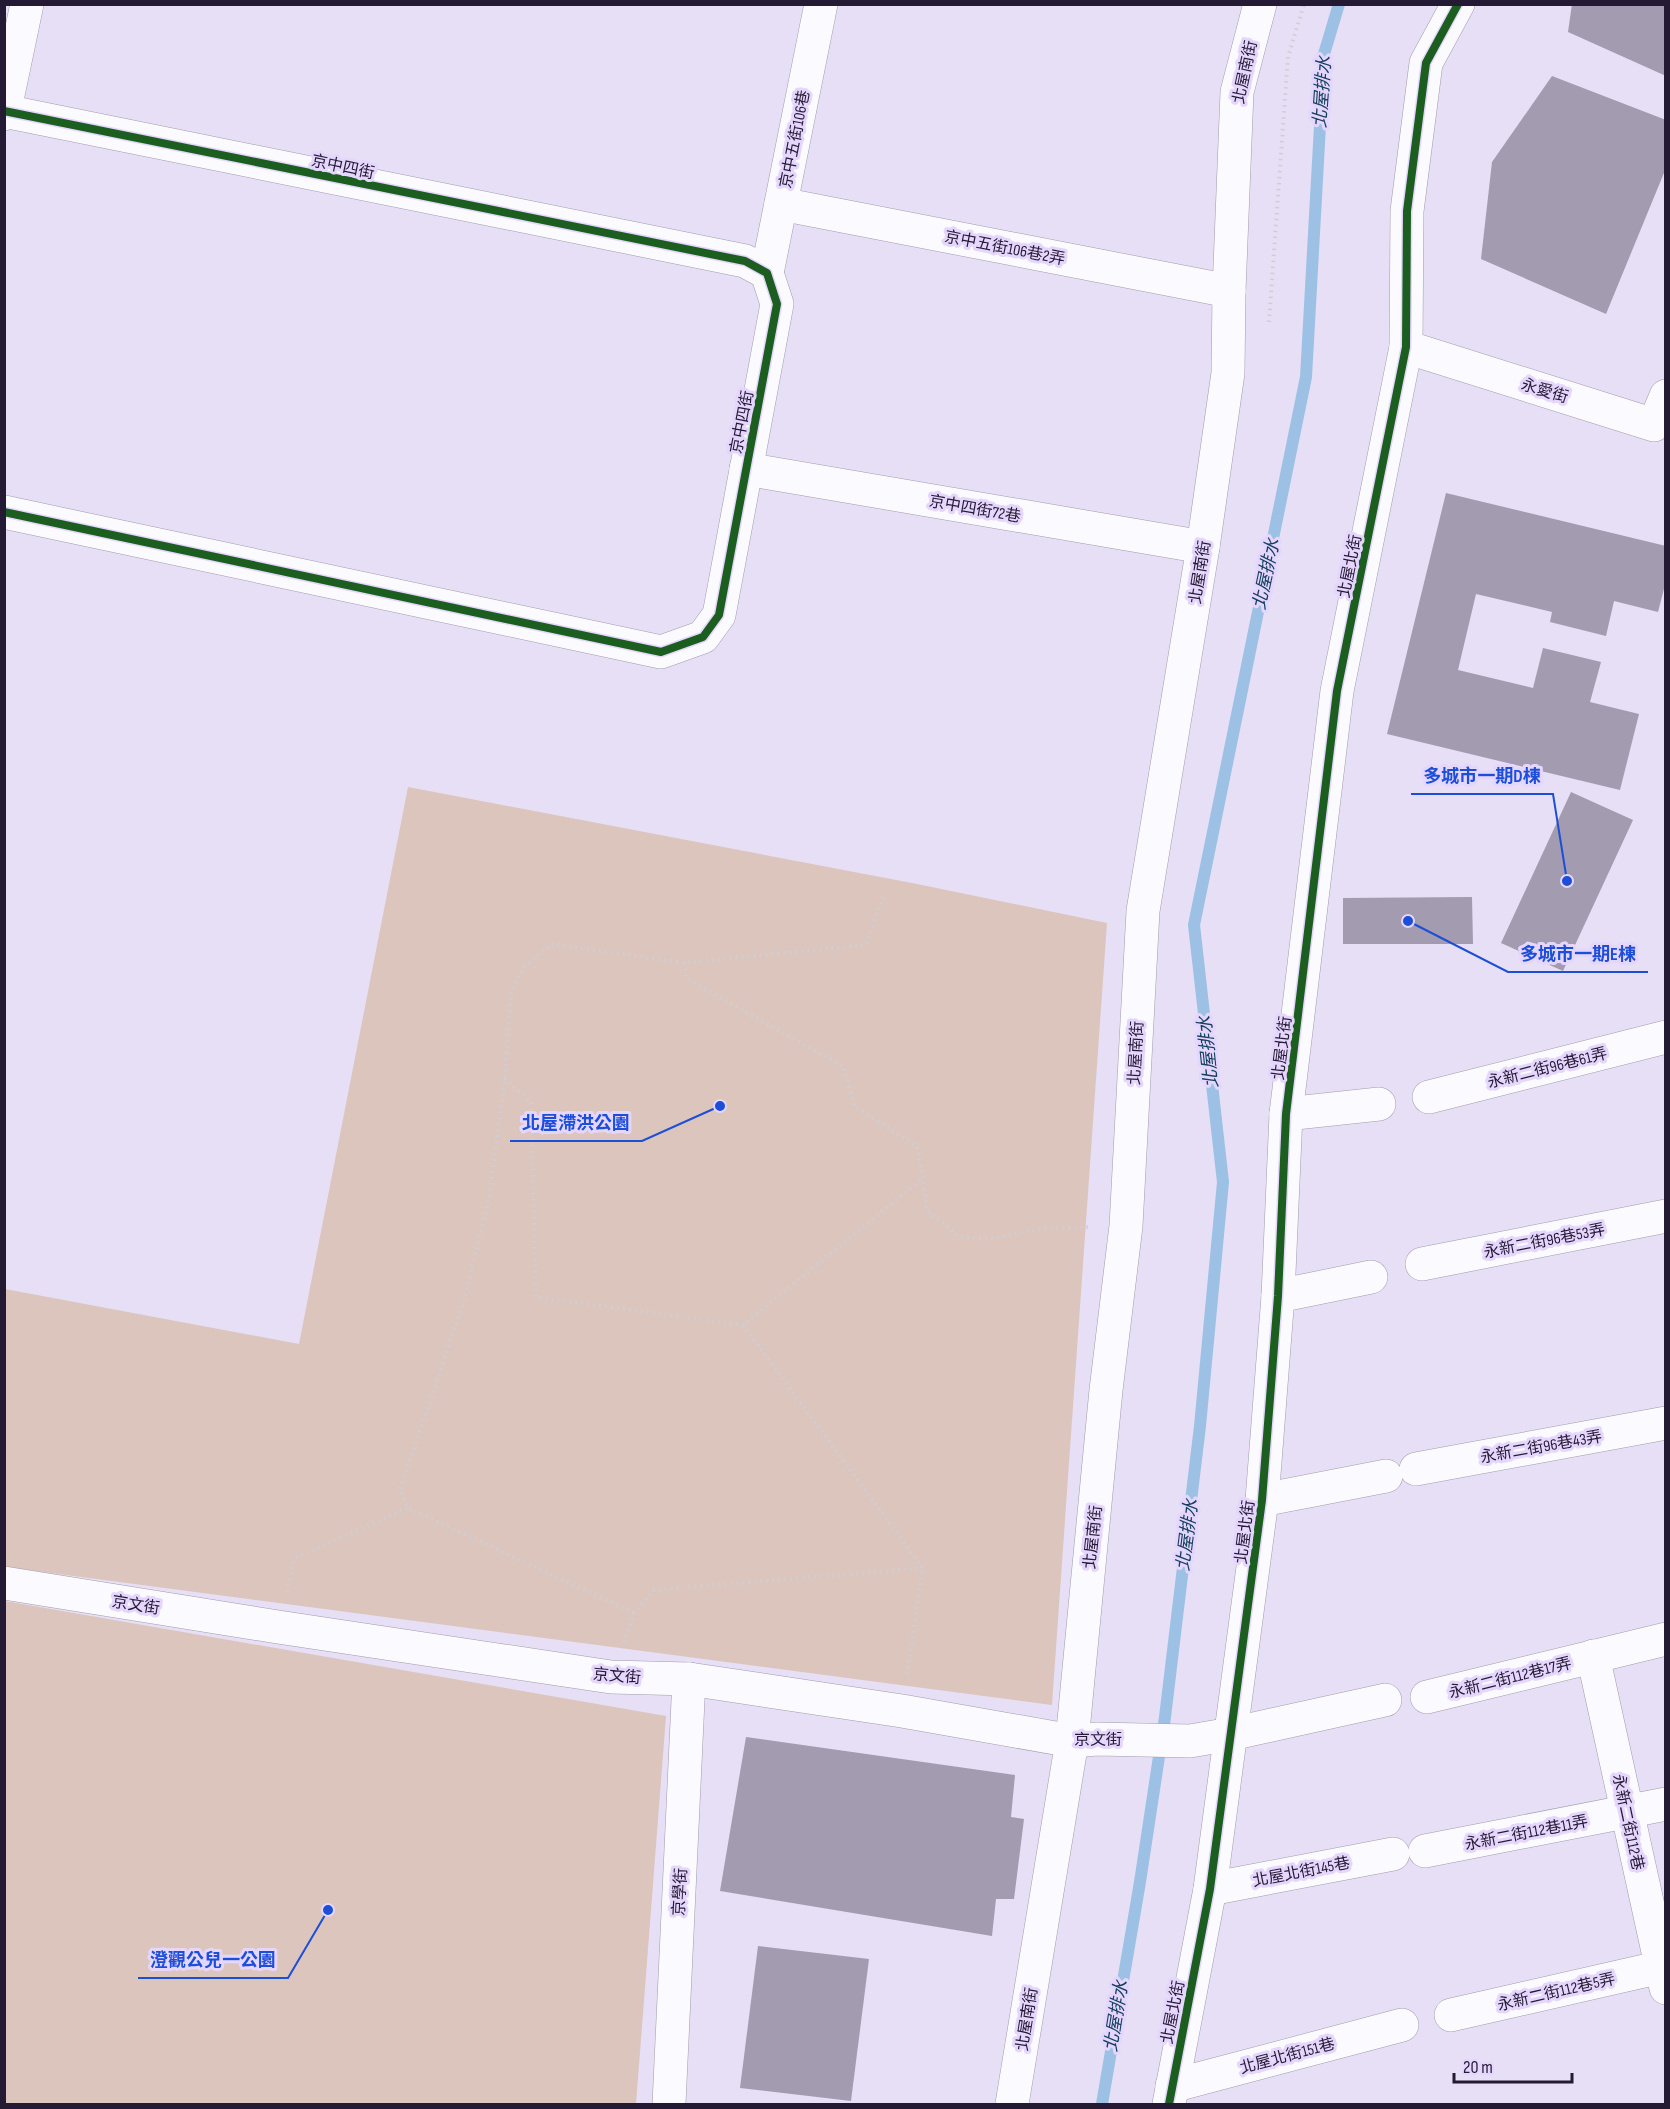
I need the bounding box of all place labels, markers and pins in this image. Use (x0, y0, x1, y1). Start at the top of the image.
callout: 多城市一期D棟 (1411, 758, 1553, 794)
callout: 多城市一期E棟 (1508, 936, 1648, 972)
callout: 北屋滯洪公園 (510, 1105, 642, 1141)
callout: 澄觀公兒一公園 (138, 1942, 288, 1978)

